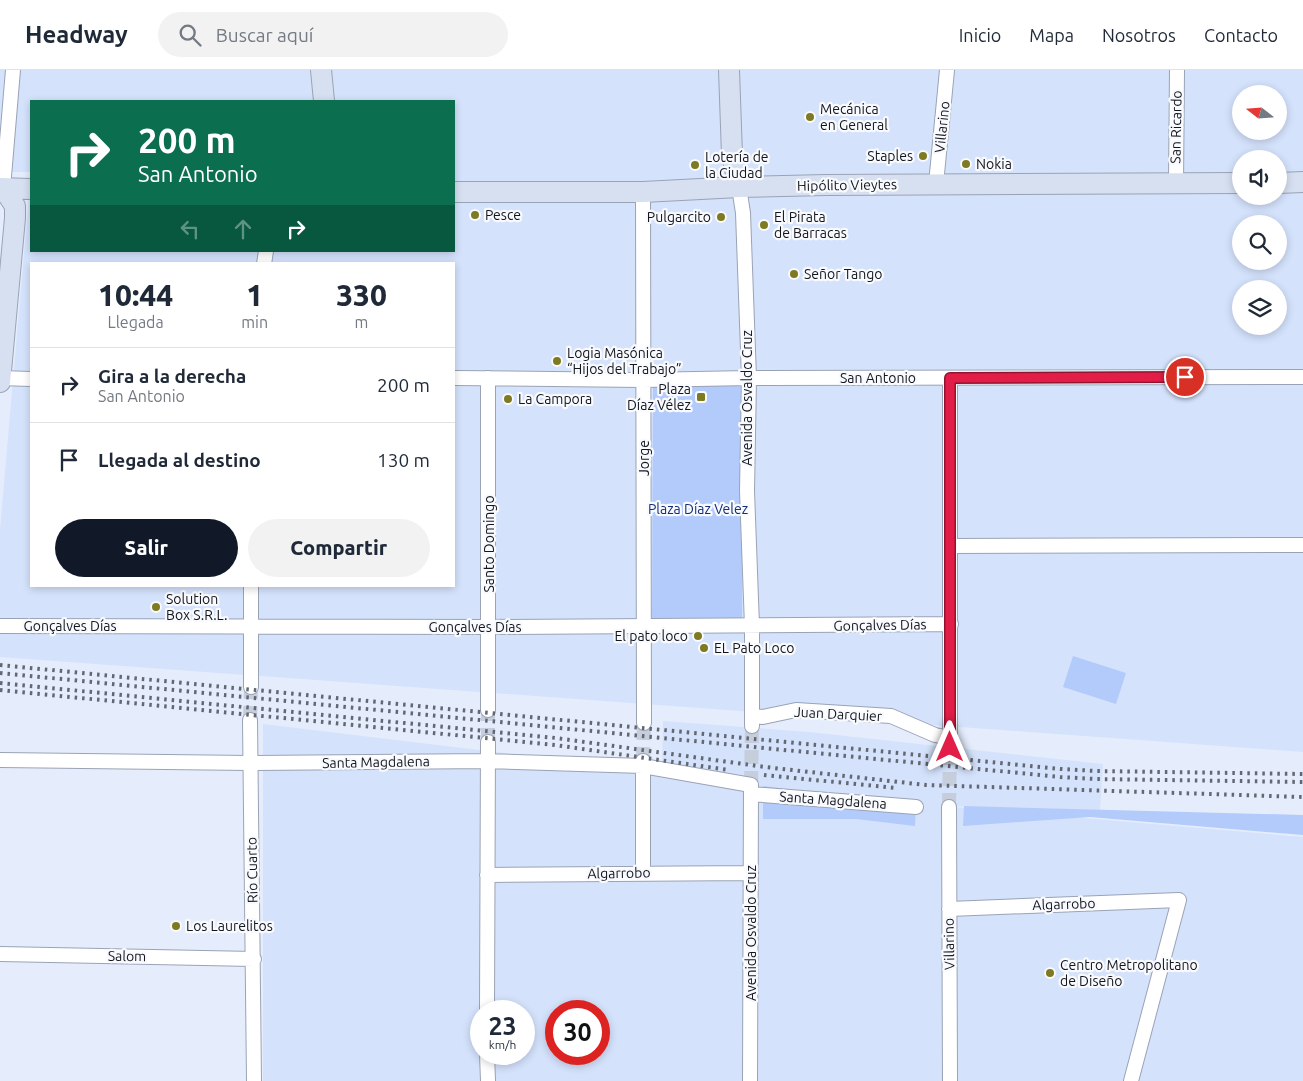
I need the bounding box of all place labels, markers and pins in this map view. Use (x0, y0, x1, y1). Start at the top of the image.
place label: Mecánica en General (820, 101, 888, 133)
marker: Mecánica en General (804, 111, 816, 123)
place label: Staples (867, 148, 913, 164)
place label: Lotería de la Ciudad (705, 149, 769, 181)
marker: Staples (917, 150, 929, 162)
place label: Nokia (976, 156, 1012, 172)
marker: Nokia (960, 158, 972, 170)
marker: Lotería de la Ciudad (689, 159, 701, 171)
place label: Pesce (485, 207, 521, 223)
marker: Pesce (469, 209, 481, 221)
place label: Pulgarcito (647, 209, 711, 225)
place label: El Pirata de Barracas (774, 209, 847, 241)
marker: Pulgarcito (715, 211, 727, 223)
marker: El Pirata de Barracas (758, 219, 770, 231)
place label: Señor Tango (804, 266, 882, 282)
marker: Señor Tango (788, 268, 800, 280)
place label: Logia Masónica “Hijos del Trabajo” (567, 345, 682, 377)
marker: Logia Masónica “Hijos del Trabajo” (551, 355, 563, 367)
pin (1164, 356, 1206, 398)
place label: Plaza Díaz Vélez (627, 381, 691, 413)
place label: La Campora (518, 391, 592, 407)
marker: Plaza Díaz Vélez (695, 391, 707, 403)
marker: La Campora (502, 393, 514, 405)
place label: Solution Box S.R.L. (166, 591, 228, 623)
marker: Solution Box S.R.L. (150, 601, 162, 613)
place label: El pato loco (615, 628, 688, 644)
marker: El pato loco (692, 630, 704, 642)
place label: EL Pato Loco (714, 640, 794, 656)
marker: EL Pato Loco (698, 642, 710, 654)
place label: Los Laurelitos (186, 918, 273, 934)
marker: Los Laurelitos (170, 920, 182, 932)
place label: Centro Metropolitano de Diseño (1060, 957, 1198, 989)
marker: Centro Metropolitano de Diseño (1044, 967, 1056, 979)

